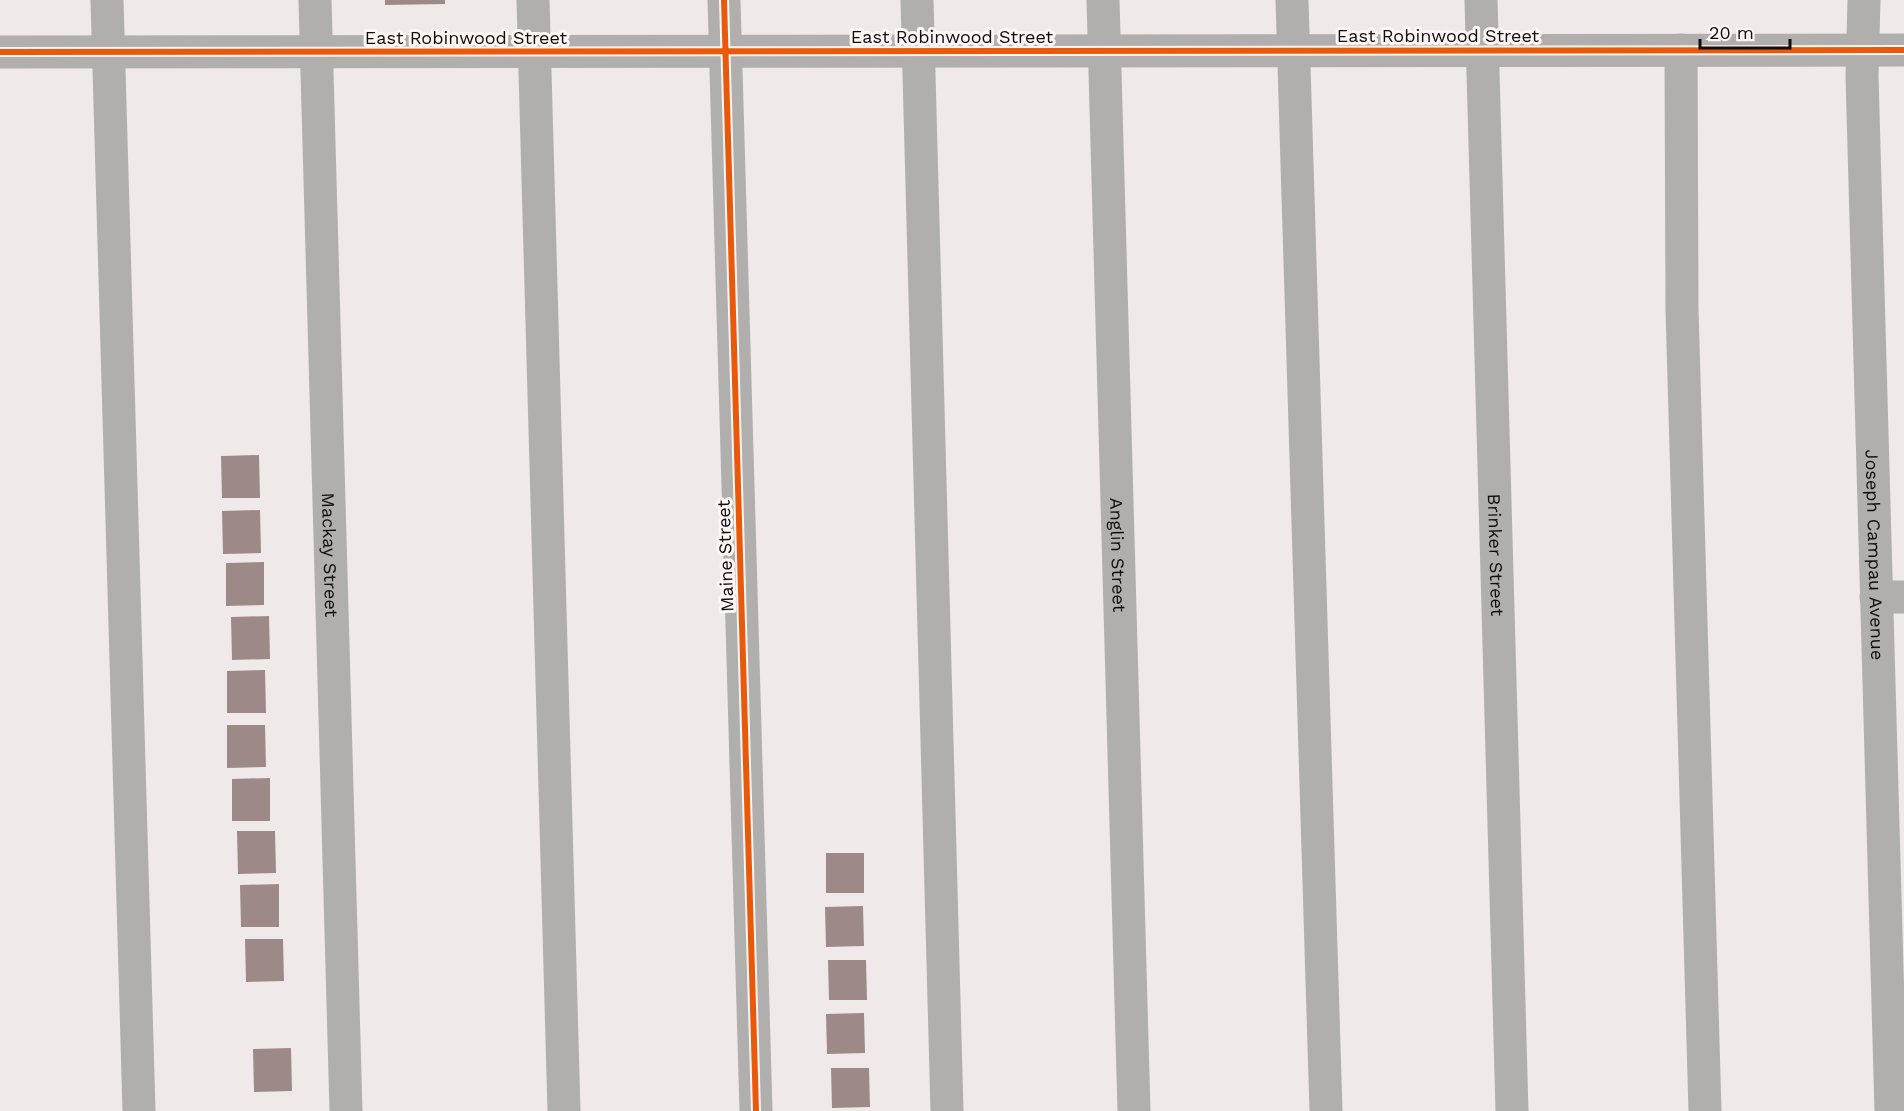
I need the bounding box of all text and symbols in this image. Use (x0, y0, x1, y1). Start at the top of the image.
scale bar (1700, 12, 1790, 50)
text: 20 m (1709, 22, 1754, 43)
street label: East Robinwood Street (1337, 25, 1540, 46)
street label: East Robinwood Street (851, 26, 1054, 47)
street label: East Robinwood Street (365, 27, 568, 48)
street label: Joseph Campau Avenue (1862, 449, 1889, 660)
street label: Mackay Street (318, 492, 343, 618)
street label: Brinker Street (1484, 493, 1509, 617)
street label: Anglin Street (1106, 497, 1131, 613)
street label: Maine Street (713, 499, 737, 612)

